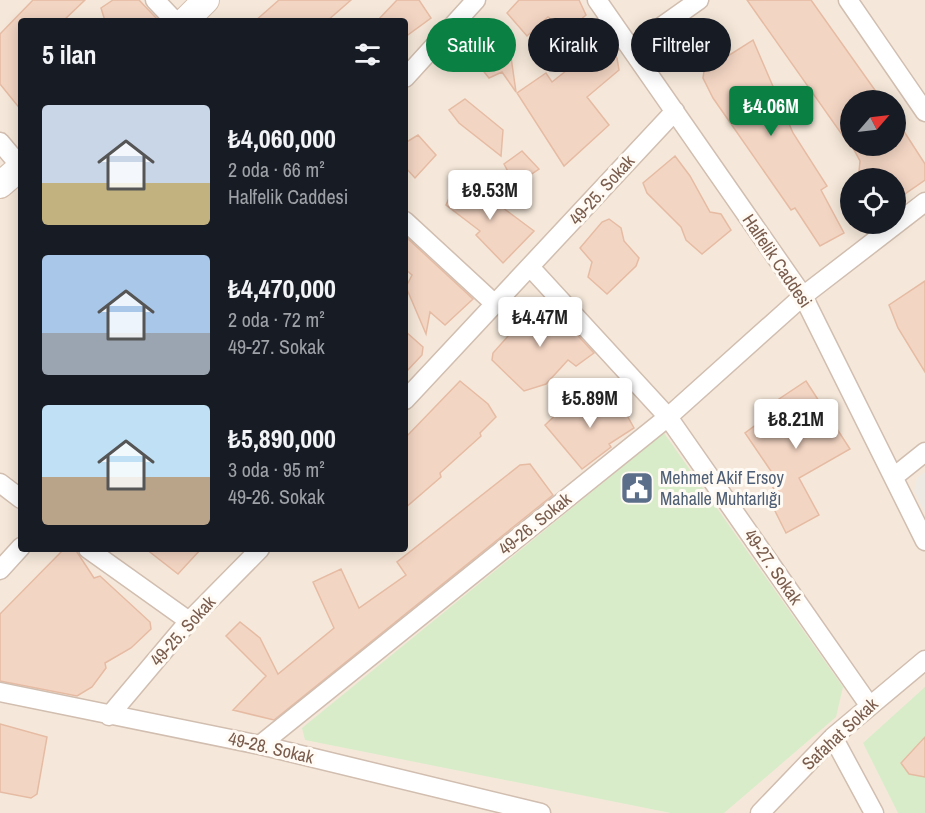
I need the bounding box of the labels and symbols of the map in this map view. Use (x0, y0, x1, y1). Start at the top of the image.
pin: ₺4.06M (722, 86, 820, 137)
north arrow (840, 90, 906, 156)
street label: 49-25. Sokak (563, 149, 640, 230)
pin: ₺9.53M (441, 170, 539, 221)
street label: Halfelik Caddesi (737, 209, 818, 313)
pin: ₺4.47M (491, 297, 589, 348)
pin: ₺5.89M (541, 378, 639, 429)
pin: ₺8.21M (747, 399, 845, 450)
place label: Mehmet Akif Ersoy Mahalle Muhtarlığı (660, 465, 784, 511)
public building icon: Mehmet Akif Ersoy Mahalle Muhtarlığı (619, 470, 655, 506)
street label: 49-26. Sokak (493, 486, 577, 561)
street label: 49-27. Sokak (738, 524, 809, 610)
street label: 49-25. Sokak (144, 590, 221, 671)
street label: Safahat Sokak (796, 691, 884, 776)
street label: 49-28. Sokak (226, 726, 317, 770)

